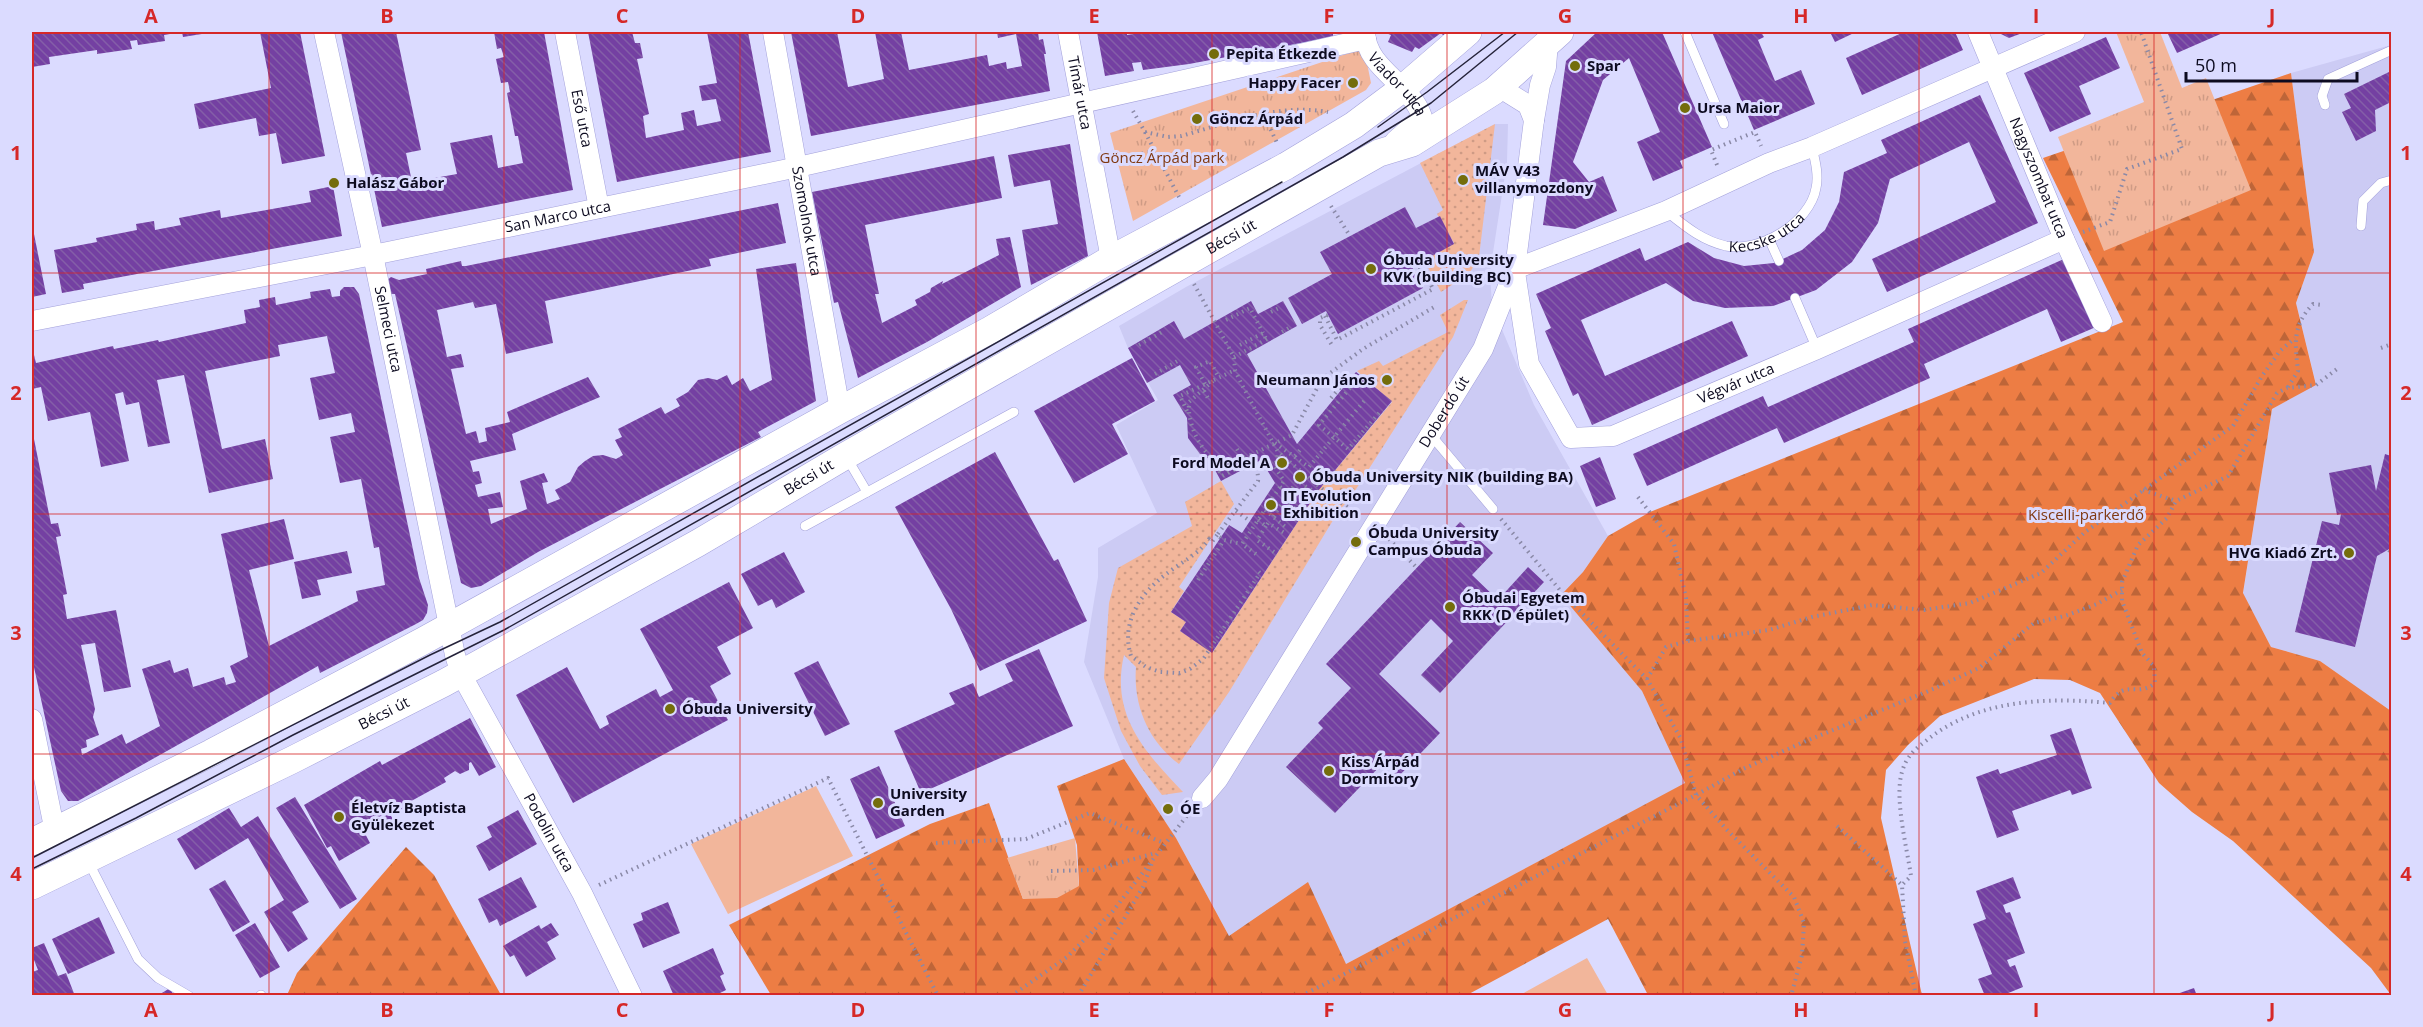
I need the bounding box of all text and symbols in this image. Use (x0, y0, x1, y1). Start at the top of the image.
text: A (144, 2, 158, 29)
text: B (380, 2, 394, 29)
text: C (616, 2, 629, 29)
text: D (851, 2, 865, 29)
text: E (1088, 2, 1100, 29)
text: F (1324, 2, 1334, 29)
text: G (1558, 2, 1572, 29)
text: H (1793, 2, 1809, 29)
text: I (2033, 2, 2039, 29)
text: J (2267, 2, 2275, 29)
place label: Pepita Étkezde (1226, 43, 1337, 63)
scale bar (2186, 45, 2357, 83)
marker: Pepita Étkezde (1207, 47, 1221, 61)
street label: Viador utca (1364, 48, 1432, 119)
text: 50 m (2195, 53, 2237, 77)
street label: Tímár utca (1064, 54, 1097, 131)
place label: Spar (1587, 55, 1621, 75)
marker: Spar (1568, 59, 1582, 73)
place label: Happy Facer (1248, 72, 1341, 92)
marker: Happy Facer (1346, 76, 1360, 90)
street label: Eső utca (567, 88, 598, 149)
place label: Ursa Maior (1697, 97, 1780, 117)
marker: Ursa Maior (1678, 101, 1692, 115)
place label: Göncz Árpád (1209, 108, 1303, 128)
marker: Göncz Árpád (1190, 112, 1204, 126)
street label: Nagyszombat utca (2006, 114, 2074, 241)
text: 1 (10, 139, 22, 166)
text: 1 (2400, 139, 2412, 166)
park label: Göncz Árpád park (1100, 147, 1225, 167)
place label: MÁV V43 villanymozdony (1475, 160, 1594, 197)
street label: Szomolnok utca (788, 164, 827, 277)
place label: Halász Gábor (346, 172, 445, 192)
marker: MÁV V43 villanymozdony (1456, 173, 1470, 187)
marker: Halász Gábor (327, 176, 341, 190)
street label: San Marco utca (503, 195, 612, 236)
street label: Kecske utca (1728, 208, 1808, 256)
street label: Bécsi út (1202, 214, 1259, 258)
place label: Óbuda University KVK (building BC) (1383, 249, 1514, 286)
marker: Óbuda University KVK (building BC) (1364, 262, 1378, 276)
street label: Selmeci utca (371, 284, 408, 374)
street label: Végvár utca (1694, 357, 1777, 408)
place label: Neumann János (1256, 369, 1375, 389)
street label: Doberdó út (1414, 372, 1473, 451)
marker: Neumann János (1380, 373, 1394, 387)
text: 2 (10, 379, 22, 406)
text: 2 (2400, 379, 2412, 406)
place label: Ford Model A (1172, 452, 1271, 472)
street label: Bécsi út (780, 454, 837, 499)
marker: Ford Model A (1275, 456, 1289, 470)
place label: Óbuda University NIK (building BA) (1312, 466, 1573, 486)
marker: Óbuda University NIK (building BA) (1293, 470, 1307, 484)
place label: IT Evolution Exhibition (1283, 485, 1371, 522)
marker: IT Evolution Exhibition (1264, 498, 1278, 512)
park label: Kiscelli-parkerdő (2028, 504, 2144, 524)
place label: Óbuda University Campus Óbuda (1368, 522, 1499, 559)
marker: Óbuda University Campus Óbuda (1349, 535, 1363, 549)
place label: HVG Kiadó Zrt. (2228, 542, 2337, 562)
marker: HVG Kiadó Zrt. (2342, 546, 2356, 560)
place label: Óbudai Egyetem RKK (D épület) (1462, 587, 1585, 624)
marker: Óbudai Egyetem RKK (D épület) (1443, 600, 1457, 614)
text: 3 (10, 619, 22, 646)
text: 3 (2400, 619, 2412, 646)
street label: Bécsi út (355, 691, 412, 734)
place label: Óbuda University (682, 698, 813, 718)
marker: Óbuda University (663, 702, 677, 716)
place label: Kiss Árpád Dormitory (1341, 751, 1420, 788)
marker: Kiss Árpád Dormitory (1322, 764, 1336, 778)
place label: University Garden (890, 783, 968, 820)
street label: Podolin utca (520, 789, 579, 875)
marker: University Garden (871, 796, 885, 810)
place label: Életvíz Baptista Gyülekezet (351, 797, 466, 834)
place label: ÓE (1180, 798, 1200, 818)
marker: ÓE (1161, 802, 1175, 816)
marker: Életvíz Baptista Gyülekezet (332, 810, 346, 824)
text: 4 (10, 860, 22, 887)
text: 4 (2400, 860, 2412, 887)
text: A (144, 996, 158, 1023)
text: B (380, 996, 394, 1023)
text: C (616, 996, 629, 1023)
text: D (851, 996, 865, 1023)
text: E (1088, 996, 1100, 1023)
text: F (1324, 996, 1334, 1023)
text: G (1558, 996, 1572, 1023)
text: H (1793, 996, 1809, 1023)
text: I (2033, 996, 2039, 1023)
text: J (2267, 996, 2275, 1023)

